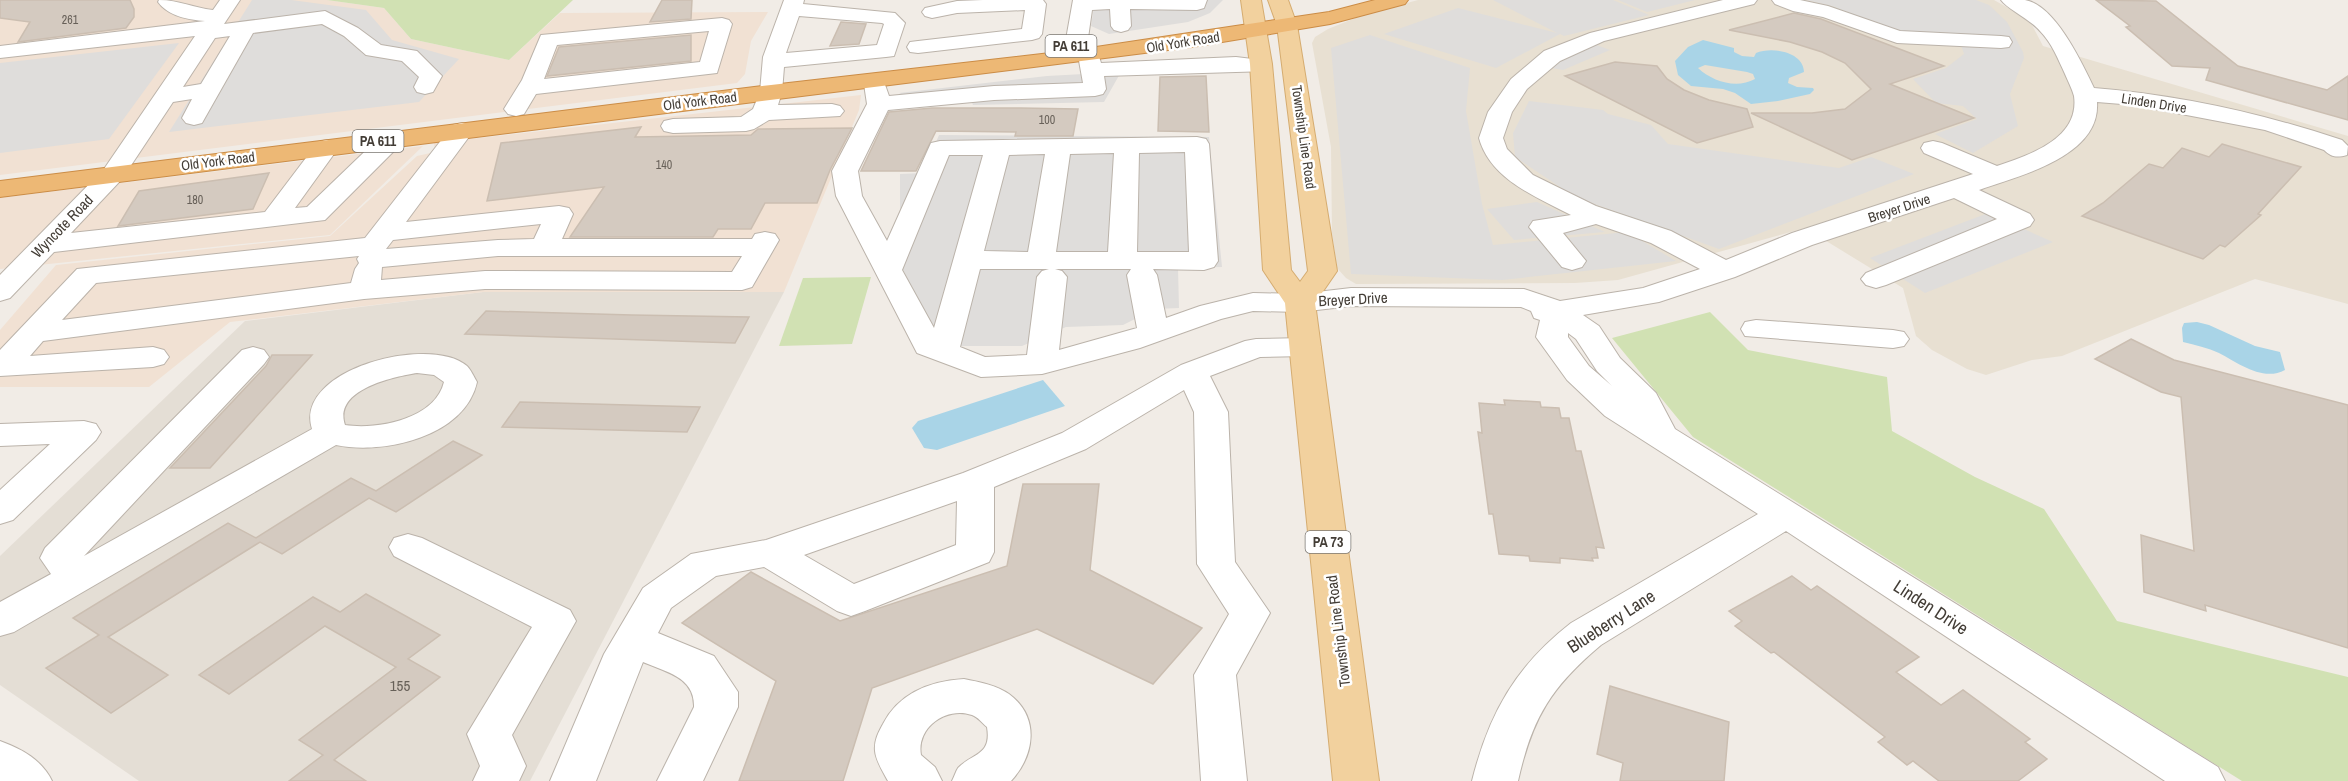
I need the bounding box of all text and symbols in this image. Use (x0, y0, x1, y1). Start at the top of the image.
house number: 261 (62, 12, 79, 28)
street label: Old York Road (1145, 27, 1221, 57)
road number: PA 611 (1046, 35, 1096, 57)
street label: Township Line Road (1288, 84, 1320, 190)
street label: Old York Road (662, 88, 738, 114)
street label: Linden Drive (2120, 89, 2188, 117)
house number: 100 (1039, 112, 1055, 128)
road number: PA 611 (352, 130, 404, 152)
street label: Old York Road (180, 148, 256, 174)
house number: 140 (656, 157, 672, 173)
street label: Breyer Drive (1866, 189, 1932, 227)
street label: Wyncote Road (26, 190, 98, 262)
house number: 180 (187, 192, 203, 208)
street label: Breyer Drive (1318, 287, 1388, 311)
road number: PA 73 (1306, 531, 1350, 553)
street label: Township Line Road (1321, 574, 1355, 688)
street label: Linden Drive (1889, 574, 1973, 640)
street label: Blueberry Lane (1562, 583, 1660, 659)
house number: 155 (390, 675, 410, 696)

